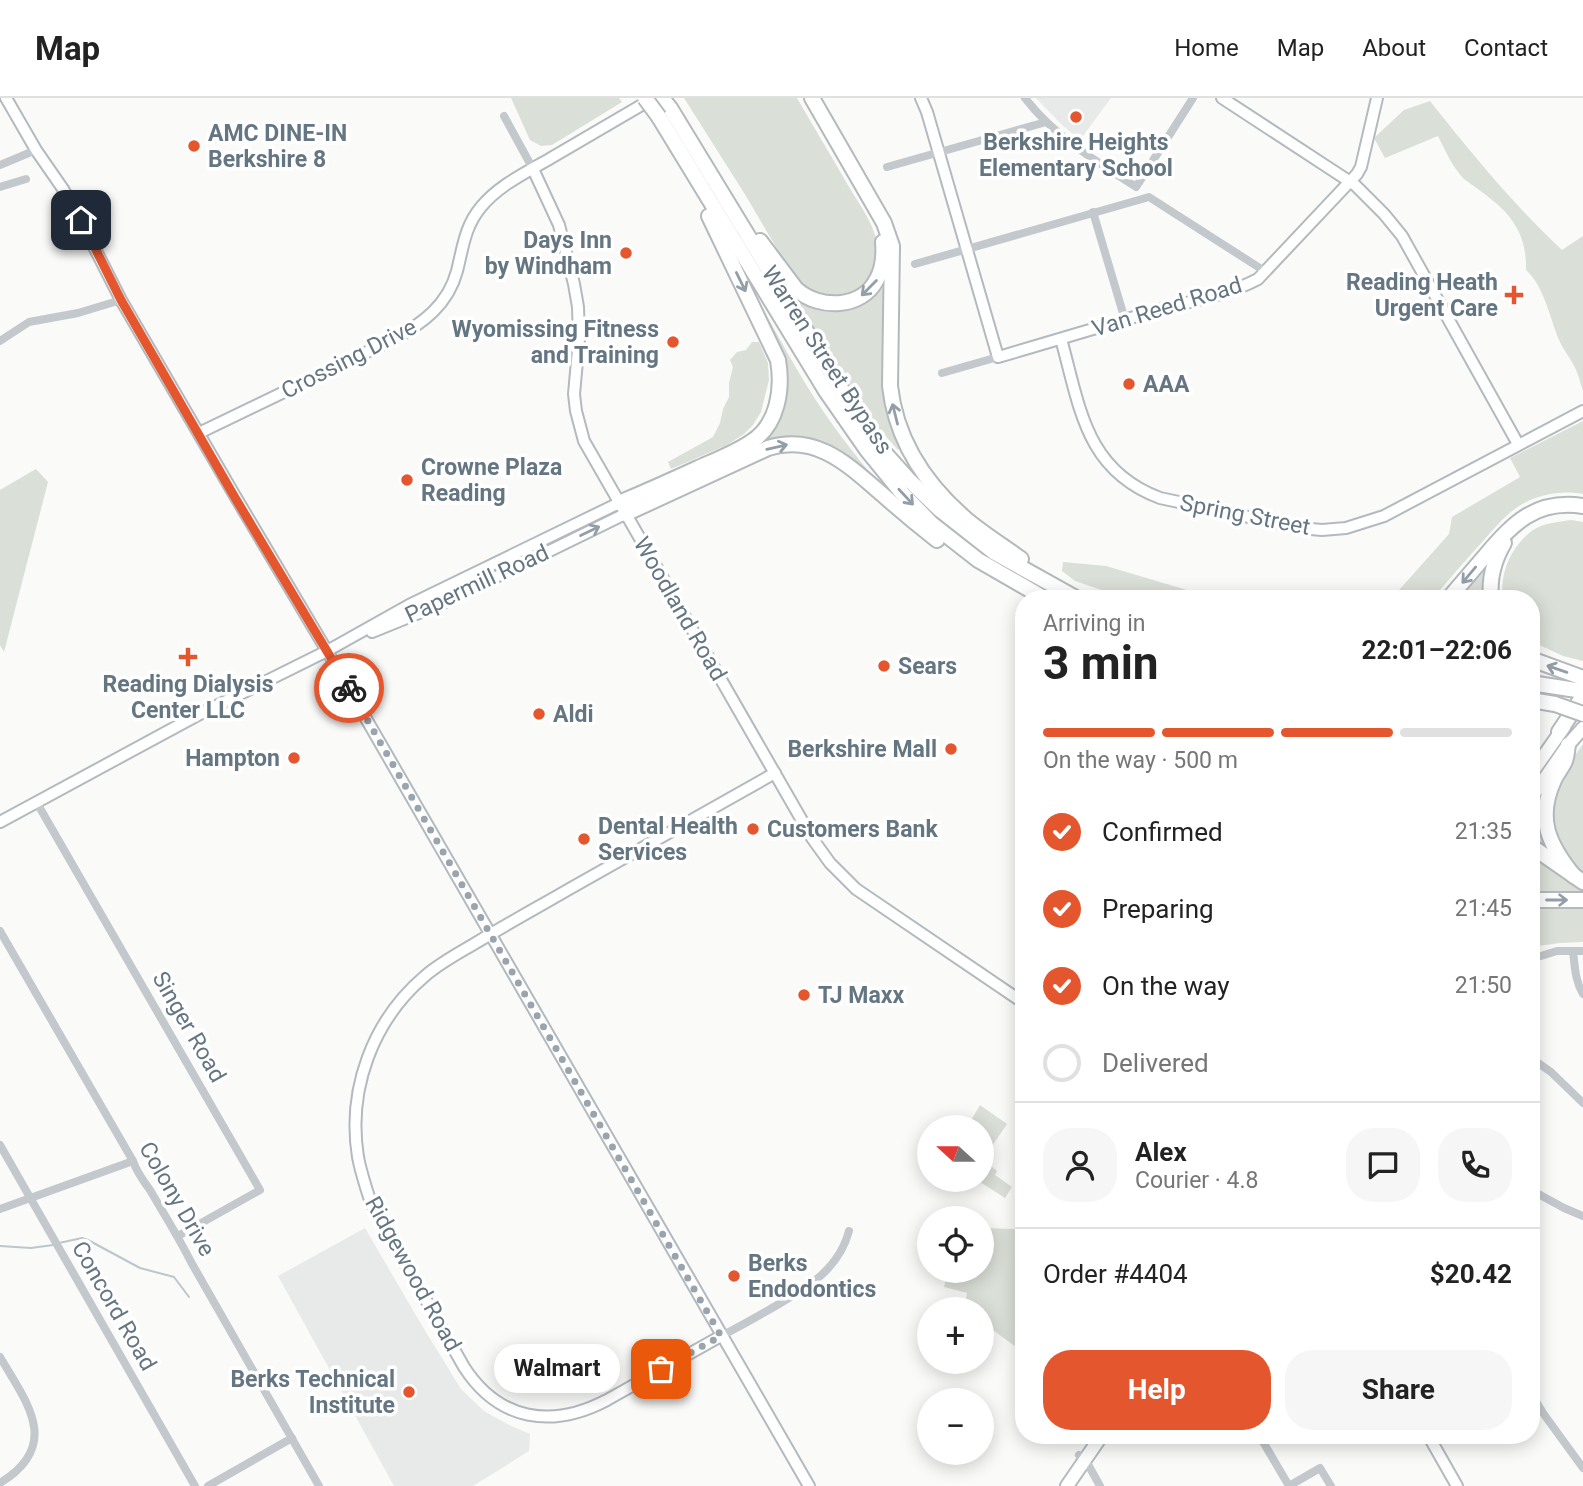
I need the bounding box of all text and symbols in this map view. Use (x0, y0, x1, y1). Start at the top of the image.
text: Map (35, 29, 100, 68)
text: Home (1174, 34, 1239, 62)
text: Map (1277, 34, 1324, 62)
text: About (1362, 34, 1426, 62)
text: Contact (1464, 34, 1548, 62)
marker: Berkshire Heights Elementary School (1068, 109, 1084, 125)
place label: AMC DINE-IN Berkshire 8 (208, 120, 347, 173)
place label: Berkshire Heights Elementary School (979, 129, 1173, 182)
marker: AMC DINE-IN Berkshire 8 (186, 138, 202, 154)
pin (51, 190, 111, 250)
icon: home (62, 201, 100, 239)
place label: Days Inn by Windham (485, 227, 612, 280)
marker: Days Inn by Windham (618, 245, 634, 261)
street label: Warren Street Bypass (756, 261, 898, 459)
place label: Reading Heath Urgent Care (1346, 269, 1498, 322)
one-way arrow (735, 271, 749, 292)
street label: Van Reed Road (1089, 271, 1245, 343)
one-way arrow (860, 279, 877, 296)
marker: Reading Heath Urgent Care (1504, 285, 1524, 305)
street label: Crossing Drive (277, 313, 421, 405)
place label: Wyomissing Fitness and Training (452, 316, 659, 369)
marker: Wyomissing Fitness and Training (665, 334, 681, 350)
place label: AAA (1143, 371, 1190, 398)
marker: AAA (1121, 376, 1137, 392)
one-way arrow (888, 403, 901, 426)
one-way arrow (765, 440, 788, 453)
place label: Crowne Plaza Reading (421, 454, 562, 507)
marker: Crowne Plaza Reading (399, 472, 415, 488)
one-way arrow (898, 488, 915, 505)
street label: Spring Street (1178, 489, 1312, 541)
one-way arrow (579, 524, 600, 537)
street label: Woodland Road (628, 532, 732, 686)
street label: Papermill Road (401, 539, 553, 629)
one-way arrow (1461, 565, 1477, 583)
text: Arriving in (1043, 610, 1146, 637)
text: 22:01–22:06 (1362, 635, 1512, 665)
text: 3 min (1043, 636, 1159, 690)
marker: Reading Dialysis Center LLC (178, 647, 198, 667)
courier (314, 653, 384, 723)
place label: Sears (898, 653, 957, 680)
marker: Sears (876, 658, 892, 674)
one-way arrow (1546, 662, 1568, 674)
icon: bike (330, 669, 368, 707)
place label: Reading Dialysis Center LLC (103, 671, 273, 724)
place label: Aldi (553, 701, 594, 728)
marker: Aldi (531, 706, 547, 722)
place label: Berkshire Mall (787, 736, 937, 763)
marker: Berkshire Mall (943, 741, 959, 757)
place label: Hampton (185, 745, 280, 772)
text: On the way · 500 m (1043, 747, 1238, 774)
marker: Hampton (286, 750, 302, 766)
place label: Dental Health Services (598, 813, 738, 866)
icon: check (1043, 813, 1081, 851)
place label: Customers Bank (767, 816, 938, 843)
text: Confirmed (1102, 817, 1223, 847)
text: 21:35 (1455, 818, 1512, 845)
marker: Customers Bank (745, 821, 761, 837)
marker: Dental Health Services (576, 831, 592, 847)
icon: check (1043, 890, 1081, 928)
one-way arrow (1545, 893, 1568, 907)
text: Preparing (1102, 894, 1214, 924)
text: 21:45 (1455, 895, 1512, 922)
street label: Singer Road (146, 967, 232, 1087)
icon: check (1043, 967, 1081, 1005)
text: On the way (1102, 971, 1230, 1001)
text: 21:50 (1455, 972, 1512, 999)
place label: TJ Maxx (818, 982, 904, 1009)
marker: TJ Maxx (796, 987, 812, 1003)
text: Delivered (1102, 1048, 1209, 1078)
north arrow (917, 1115, 994, 1192)
map controls (917, 1115, 994, 1465)
button: person (1043, 1128, 1117, 1202)
button: chat (1346, 1128, 1420, 1202)
button: phone (1438, 1128, 1512, 1202)
street label: Colony Drive (133, 1137, 221, 1261)
text: Alex (1135, 1137, 1187, 1167)
text: Courier · 4.8 (1135, 1167, 1258, 1194)
street label: Ridgewood Road (359, 1192, 467, 1356)
button: locate (917, 1206, 994, 1283)
street label: Concord Road (66, 1236, 162, 1376)
place label: Berks Endodontics (748, 1250, 876, 1303)
text: Order #4404 (1043, 1259, 1188, 1289)
text: $20.42 (1430, 1259, 1512, 1289)
marker: Berks Endodontics (726, 1268, 742, 1284)
button: + (917, 1297, 994, 1374)
pin (631, 1339, 691, 1399)
callout: Walmart (493, 1344, 619, 1394)
icon: bag (642, 1350, 680, 1388)
button: Help (1043, 1350, 1271, 1430)
button: Share (1285, 1350, 1512, 1430)
text: Walmart (513, 1355, 601, 1382)
place label: Berks Technical Institute (230, 1366, 395, 1419)
marker: Berks Technical Institute (401, 1384, 417, 1400)
button: − (917, 1388, 994, 1465)

